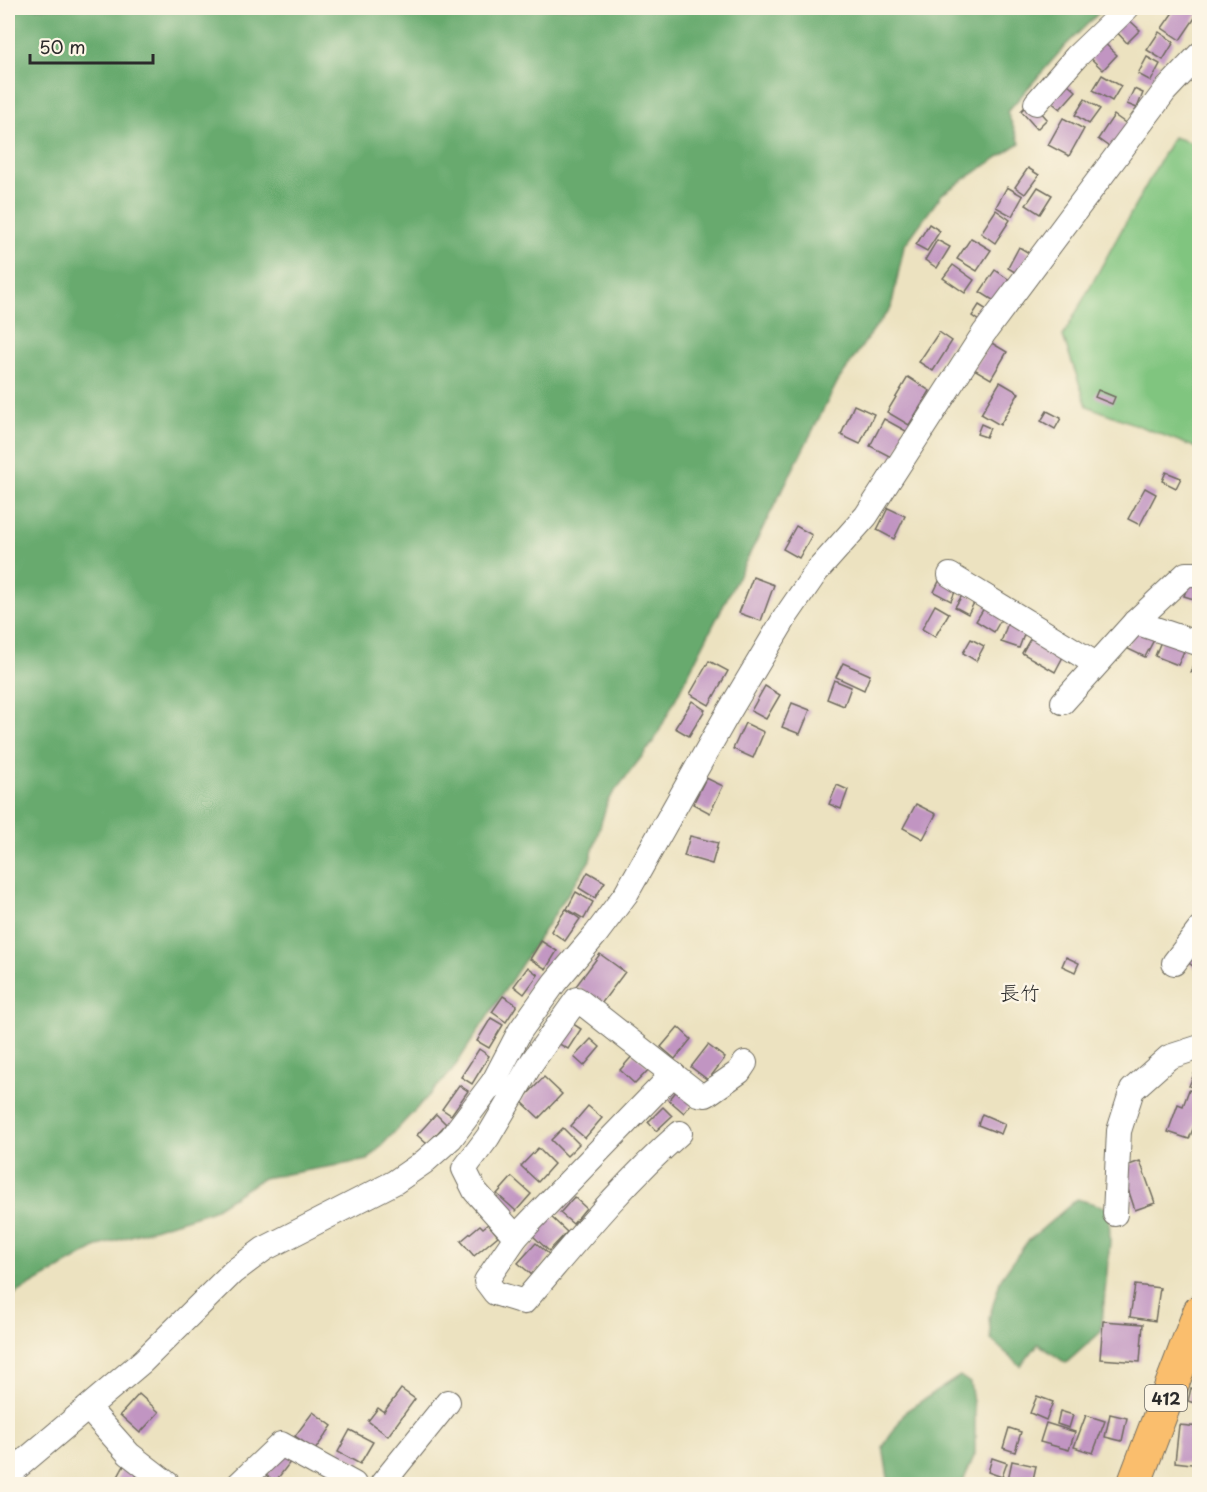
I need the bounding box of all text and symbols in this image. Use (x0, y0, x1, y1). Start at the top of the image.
scale bar (30, 27, 153, 65)
text: 50 m (39, 33, 86, 60)
district label: 長竹 (1000, 977, 1040, 1007)
road number: 412 (1145, 1385, 1187, 1411)

